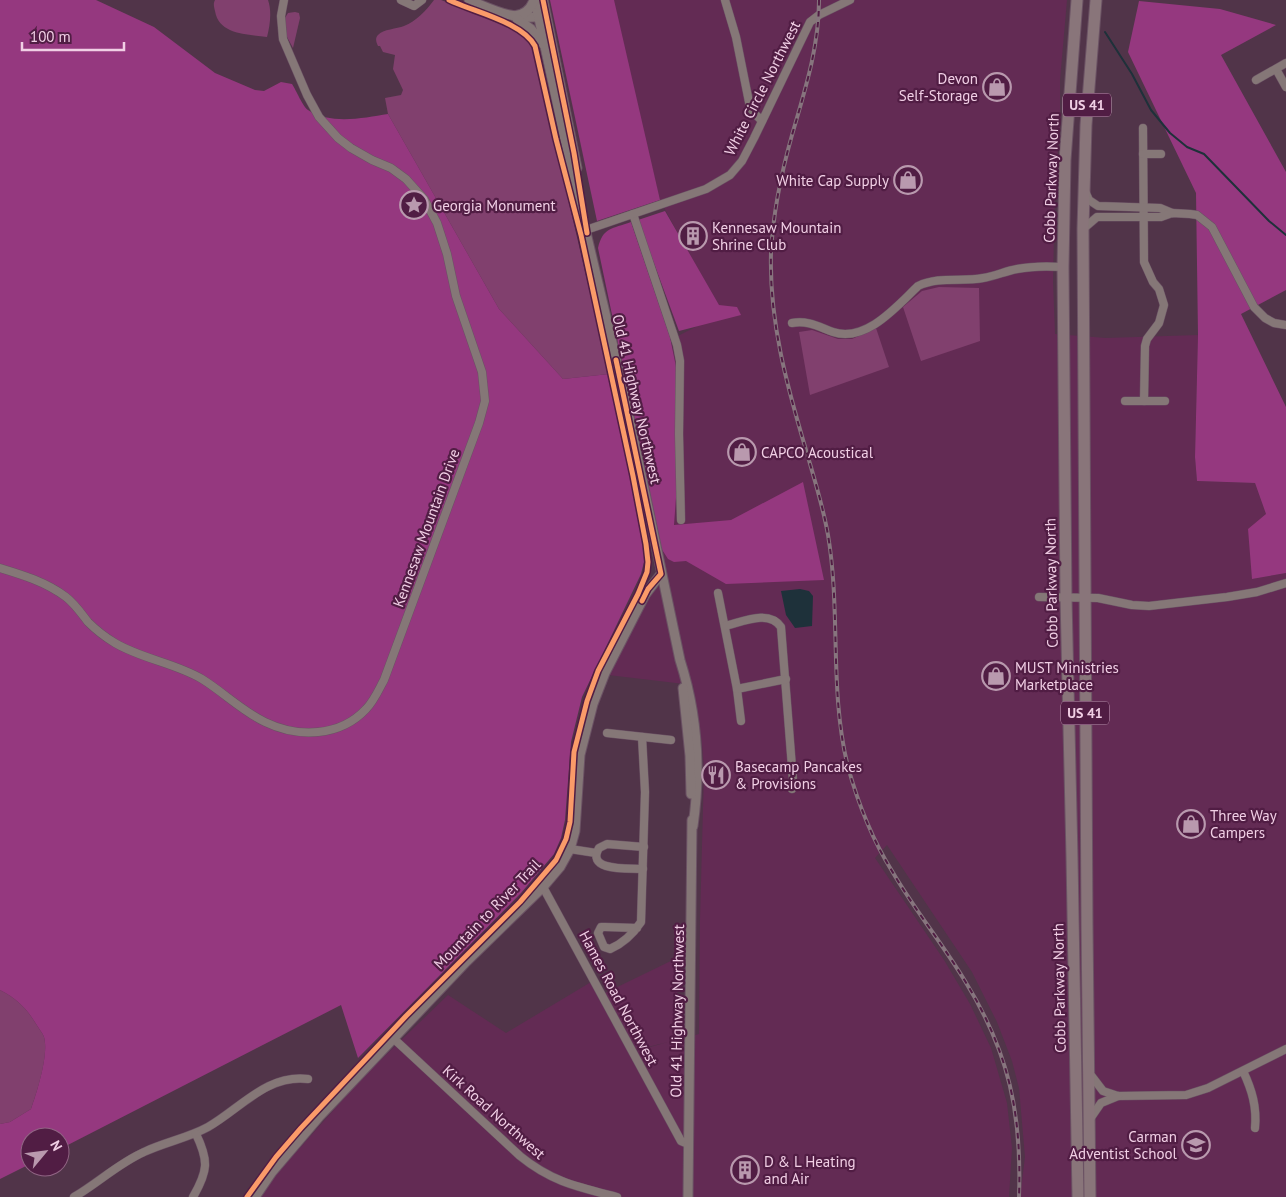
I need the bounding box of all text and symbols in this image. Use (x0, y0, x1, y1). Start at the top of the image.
street label: White Circle Northwest (720, 18, 804, 158)
scale bar (22, 20, 125, 52)
text: 100 m (30, 27, 71, 46)
place label: Devon Self-Storage (899, 69, 978, 105)
shop icon: Devon Self-Storage (982, 72, 1012, 102)
road number: US 41 (1063, 94, 1111, 116)
street label: Cobb Parkway North (1039, 113, 1063, 243)
shop icon: White Cap Supply (893, 165, 923, 195)
place label: White Cap Supply (776, 171, 889, 190)
place icon: Georgia Monument (399, 190, 429, 220)
place label: Georgia Monument (433, 196, 556, 215)
place label: Kennesaw Mountain Shrine Club (712, 218, 841, 254)
building icon: Kennesaw Mountain Shrine Club (678, 221, 708, 251)
street label: Old 41 Highway Northwest (608, 312, 666, 486)
shop icon: CAPCO Acoustical (727, 437, 757, 467)
place label: CAPCO Acoustical (761, 443, 874, 462)
street label: Kennesaw Mountain Drive (389, 446, 463, 610)
street label: Cobb Parkway North (1040, 518, 1062, 648)
place label: MUST Ministries Marketplace (1015, 658, 1119, 694)
shop icon: MUST Ministries Marketplace (981, 661, 1011, 691)
road number: US 41 (1061, 701, 1109, 724)
place label: Basecamp Pancakes & Provisions (735, 757, 862, 793)
restaurant icon: Basecamp Pancakes & Provisions (701, 760, 731, 790)
place label: Three Way Campers (1210, 806, 1277, 842)
shop icon: Three Way Campers (1176, 809, 1206, 839)
street label: Mountain to River Trail (429, 854, 545, 973)
street label: Cobb Parkway North (1048, 923, 1070, 1053)
street label: Old 41 Highway Northwest (666, 924, 688, 1098)
street label: Hames Road Northwest (575, 927, 663, 1069)
street label: Kirk Road Northwest (439, 1061, 549, 1163)
north arrow (20, 1127, 70, 1177)
place label: Carman Adventist School (1069, 1127, 1178, 1163)
school or university icon: Carman Adventist School (1181, 1130, 1211, 1160)
text: N (46, 1137, 66, 1154)
place label: D & L Heating and Air (764, 1152, 856, 1188)
building icon: D & L Heating and Air (730, 1155, 760, 1185)

